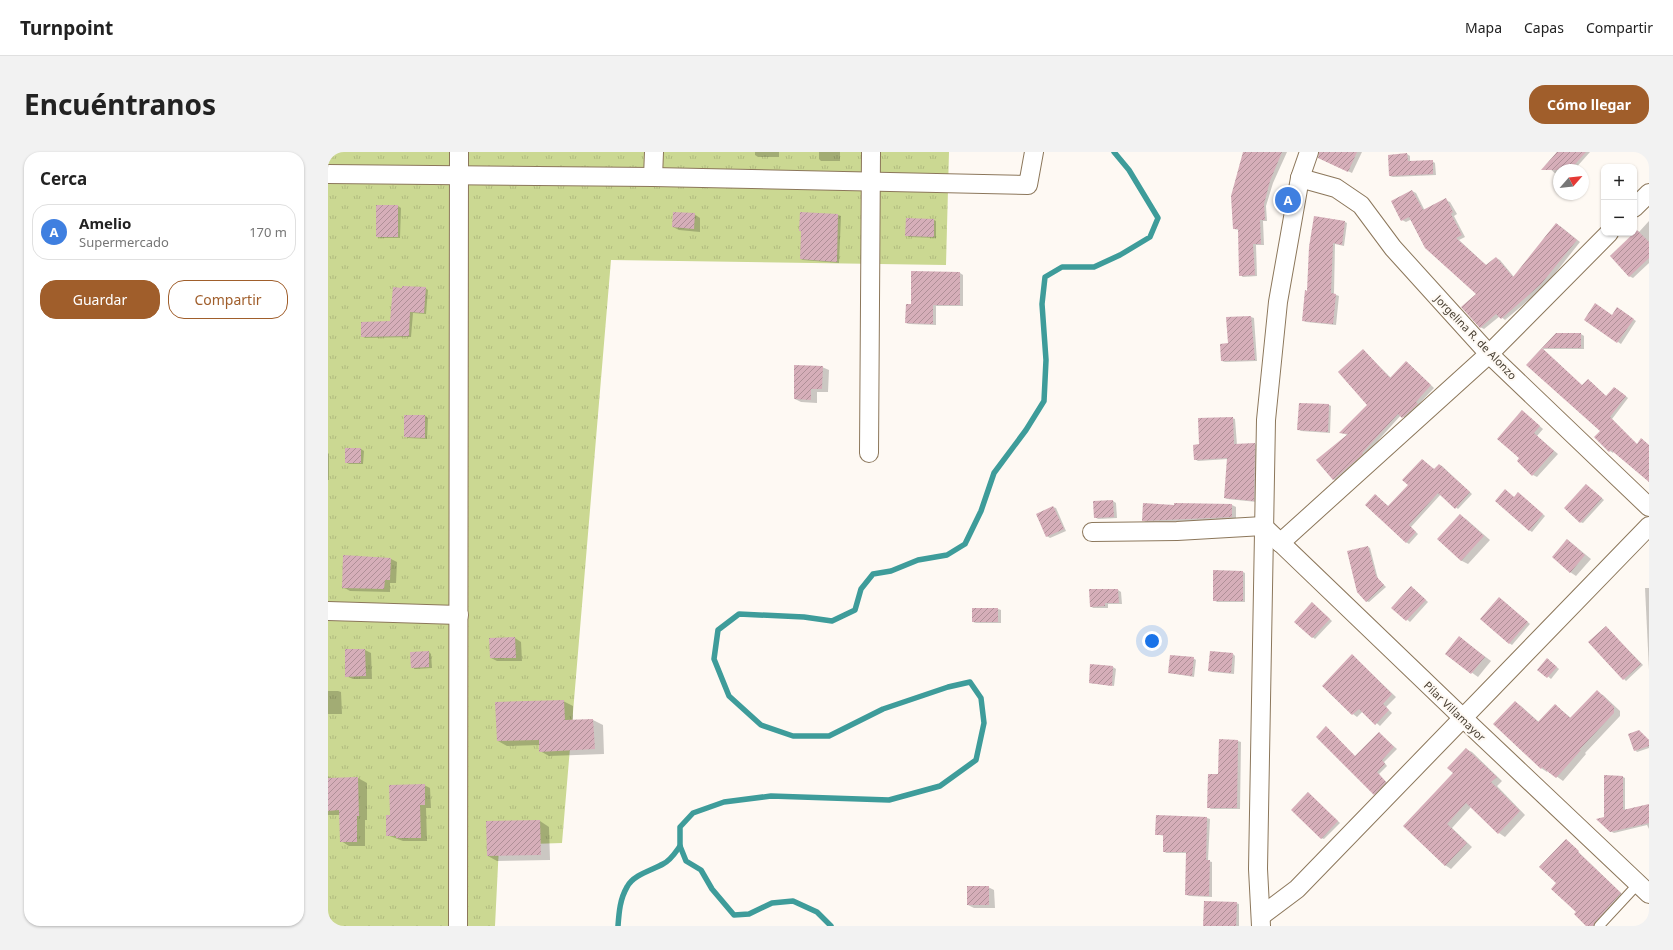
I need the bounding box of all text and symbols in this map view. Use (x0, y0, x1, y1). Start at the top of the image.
text: Turnpoint (20, 15, 113, 41)
text: Mapa (1465, 18, 1502, 37)
text: Capas (1524, 18, 1564, 37)
text: Compartir (1586, 18, 1653, 37)
text: Encuéntranos (24, 85, 216, 123)
button: Cómo llegar (1529, 85, 1649, 124)
north arrow (1553, 164, 1589, 200)
map controls (1601, 164, 1637, 236)
button: + (1601, 164, 1637, 200)
text: Cerca (40, 167, 87, 190)
pin: A (1275, 185, 1301, 215)
button: − (1601, 200, 1637, 236)
text: Amelio (79, 213, 131, 233)
text: A (50, 223, 59, 241)
text: 170 m (249, 223, 287, 241)
text: Supermercado (79, 233, 169, 251)
button: Guardar (40, 280, 160, 319)
button: Compartir (168, 280, 288, 319)
street label: Jorgelina R. de Alonzo (1431, 291, 1521, 383)
your location (1142, 631, 1162, 651)
street label: Pilar Villamayor (1421, 678, 1489, 745)

